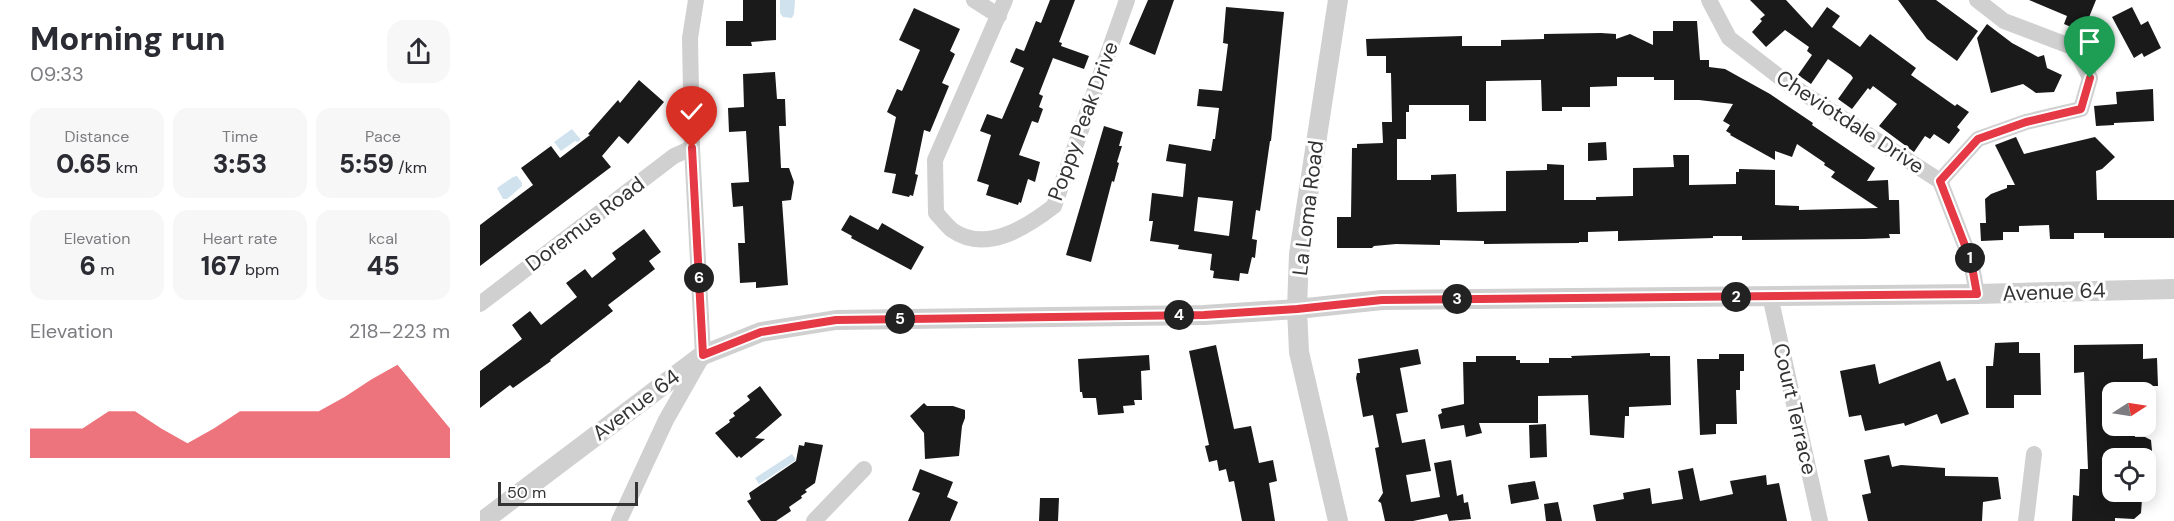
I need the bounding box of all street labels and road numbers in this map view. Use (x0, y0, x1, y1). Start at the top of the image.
street label: Poppy Peak Drive (1041, 37, 1125, 205)
street label: Cheviotdale Drive (1771, 64, 1929, 180)
street label: La Loma Road (1286, 139, 1330, 277)
street label: Doremus Road (520, 170, 650, 278)
street label: Avenue 64 (2002, 276, 2106, 308)
street label: Court Terrace (1766, 341, 1824, 477)
street label: Avenue 64 (586, 363, 686, 447)

